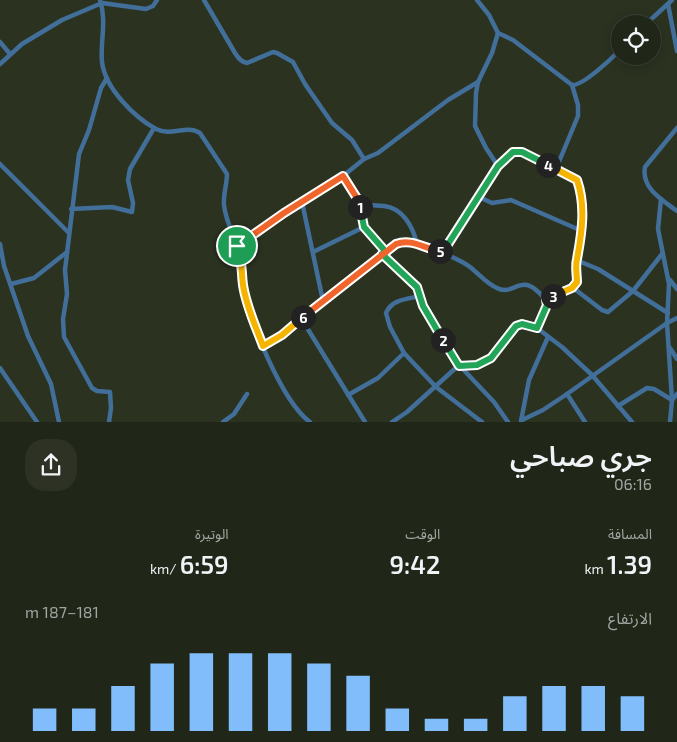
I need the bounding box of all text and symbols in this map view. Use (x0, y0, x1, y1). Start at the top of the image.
map controls (611, 15, 661, 65)
button: locate (611, 15, 661, 65)
pin: 4 (536, 152, 560, 178)
text: 4 (544, 157, 553, 174)
pin: 1 (348, 194, 372, 220)
text: 1 (357, 199, 364, 216)
pin (216, 225, 258, 267)
icon: arrive (223, 232, 251, 260)
pin: 5 (428, 238, 452, 264)
text: 5 (437, 243, 444, 260)
pin: 3 (540, 284, 566, 308)
text: 3 (550, 288, 557, 305)
pin: 6 (290, 304, 316, 330)
text: 6 (299, 309, 308, 326)
pin: 2 (430, 328, 456, 352)
text: 2 (439, 332, 448, 349)
text: جري صباحي (510, 438, 652, 472)
button: share (25, 439, 77, 491)
text: 06:16 (614, 474, 652, 493)
text: الوتيرة (195, 525, 229, 542)
text: الوقت (405, 525, 440, 542)
text: المسافة (608, 525, 652, 542)
text: 6:59 (180, 549, 229, 579)
text: 9:42 (390, 549, 440, 579)
text: 1.39 (607, 549, 652, 579)
text: /km (150, 560, 180, 577)
text: km (584, 560, 607, 577)
text: 181–187 m (25, 602, 99, 621)
text: الارتفاع (608, 608, 652, 627)

